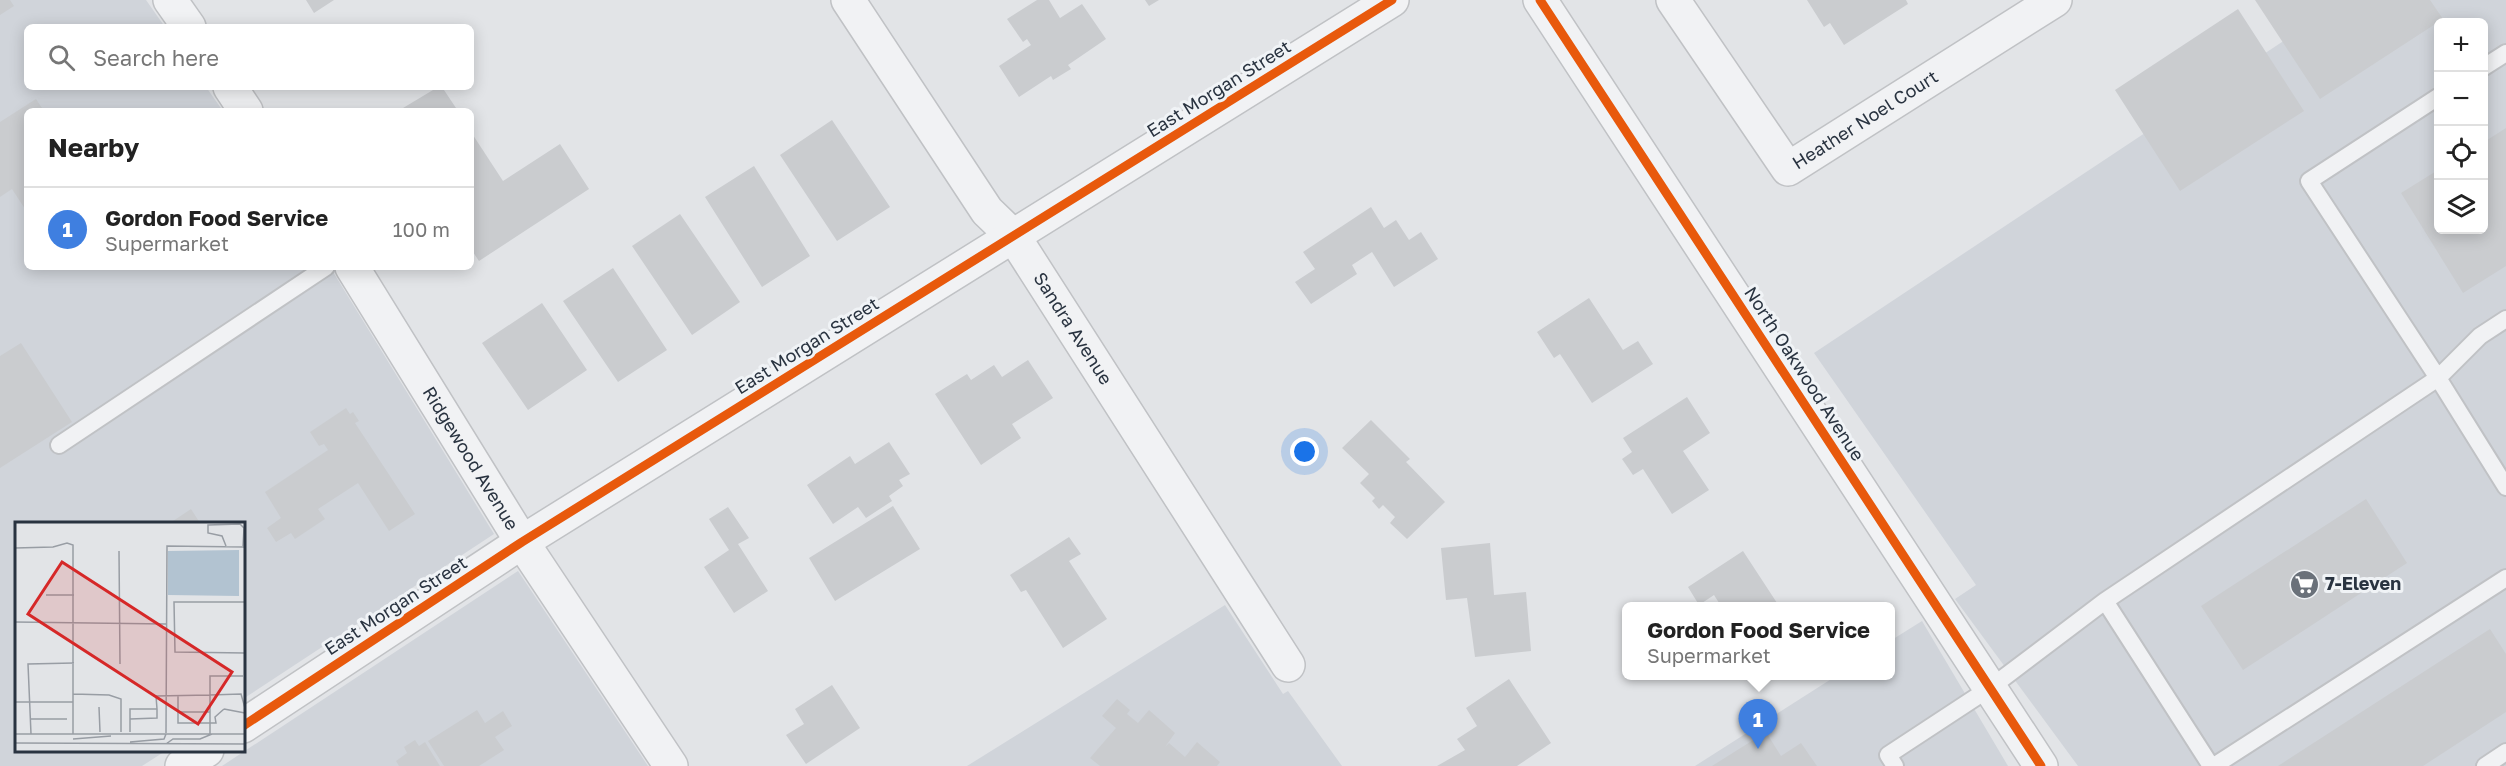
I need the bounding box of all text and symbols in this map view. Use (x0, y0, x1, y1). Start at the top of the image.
map controls (2434, 18, 2488, 234)
button: + (2434, 18, 2488, 72)
search box (24, 24, 474, 90)
street label: East Morgan Street (1142, 35, 1294, 141)
icon: search (45, 41, 78, 74)
text: Search here (93, 44, 219, 71)
street label: Heather Noel Court (1788, 65, 1942, 173)
button: − (2434, 72, 2488, 126)
button: locate (2434, 126, 2488, 180)
text: Nearby (48, 132, 139, 163)
button: layers (2434, 180, 2488, 234)
text: Gordon Food Service (105, 204, 328, 231)
text: 1 (62, 217, 73, 241)
text: 100 m (393, 217, 450, 241)
text: Supermarket (105, 231, 229, 255)
street label: Sandra Avenue (1029, 268, 1118, 388)
street label: North Oakwood Avenue (1740, 282, 1870, 465)
street label: East Morgan Street (730, 292, 882, 398)
street label: Ridgewood Avenue (419, 382, 524, 534)
your location (1290, 437, 1319, 466)
inset map (15, 522, 244, 751)
street label: East Morgan Street (320, 551, 471, 659)
supermarket icon: 7-Eleven (2288, 568, 2320, 600)
place label: 7-Eleven (2325, 572, 2401, 594)
popup (1622, 602, 1895, 680)
text: Gordon Food Service (1647, 616, 1870, 643)
text: Supermarket (1647, 643, 1771, 667)
pin: 1 (1738, 700, 1778, 749)

